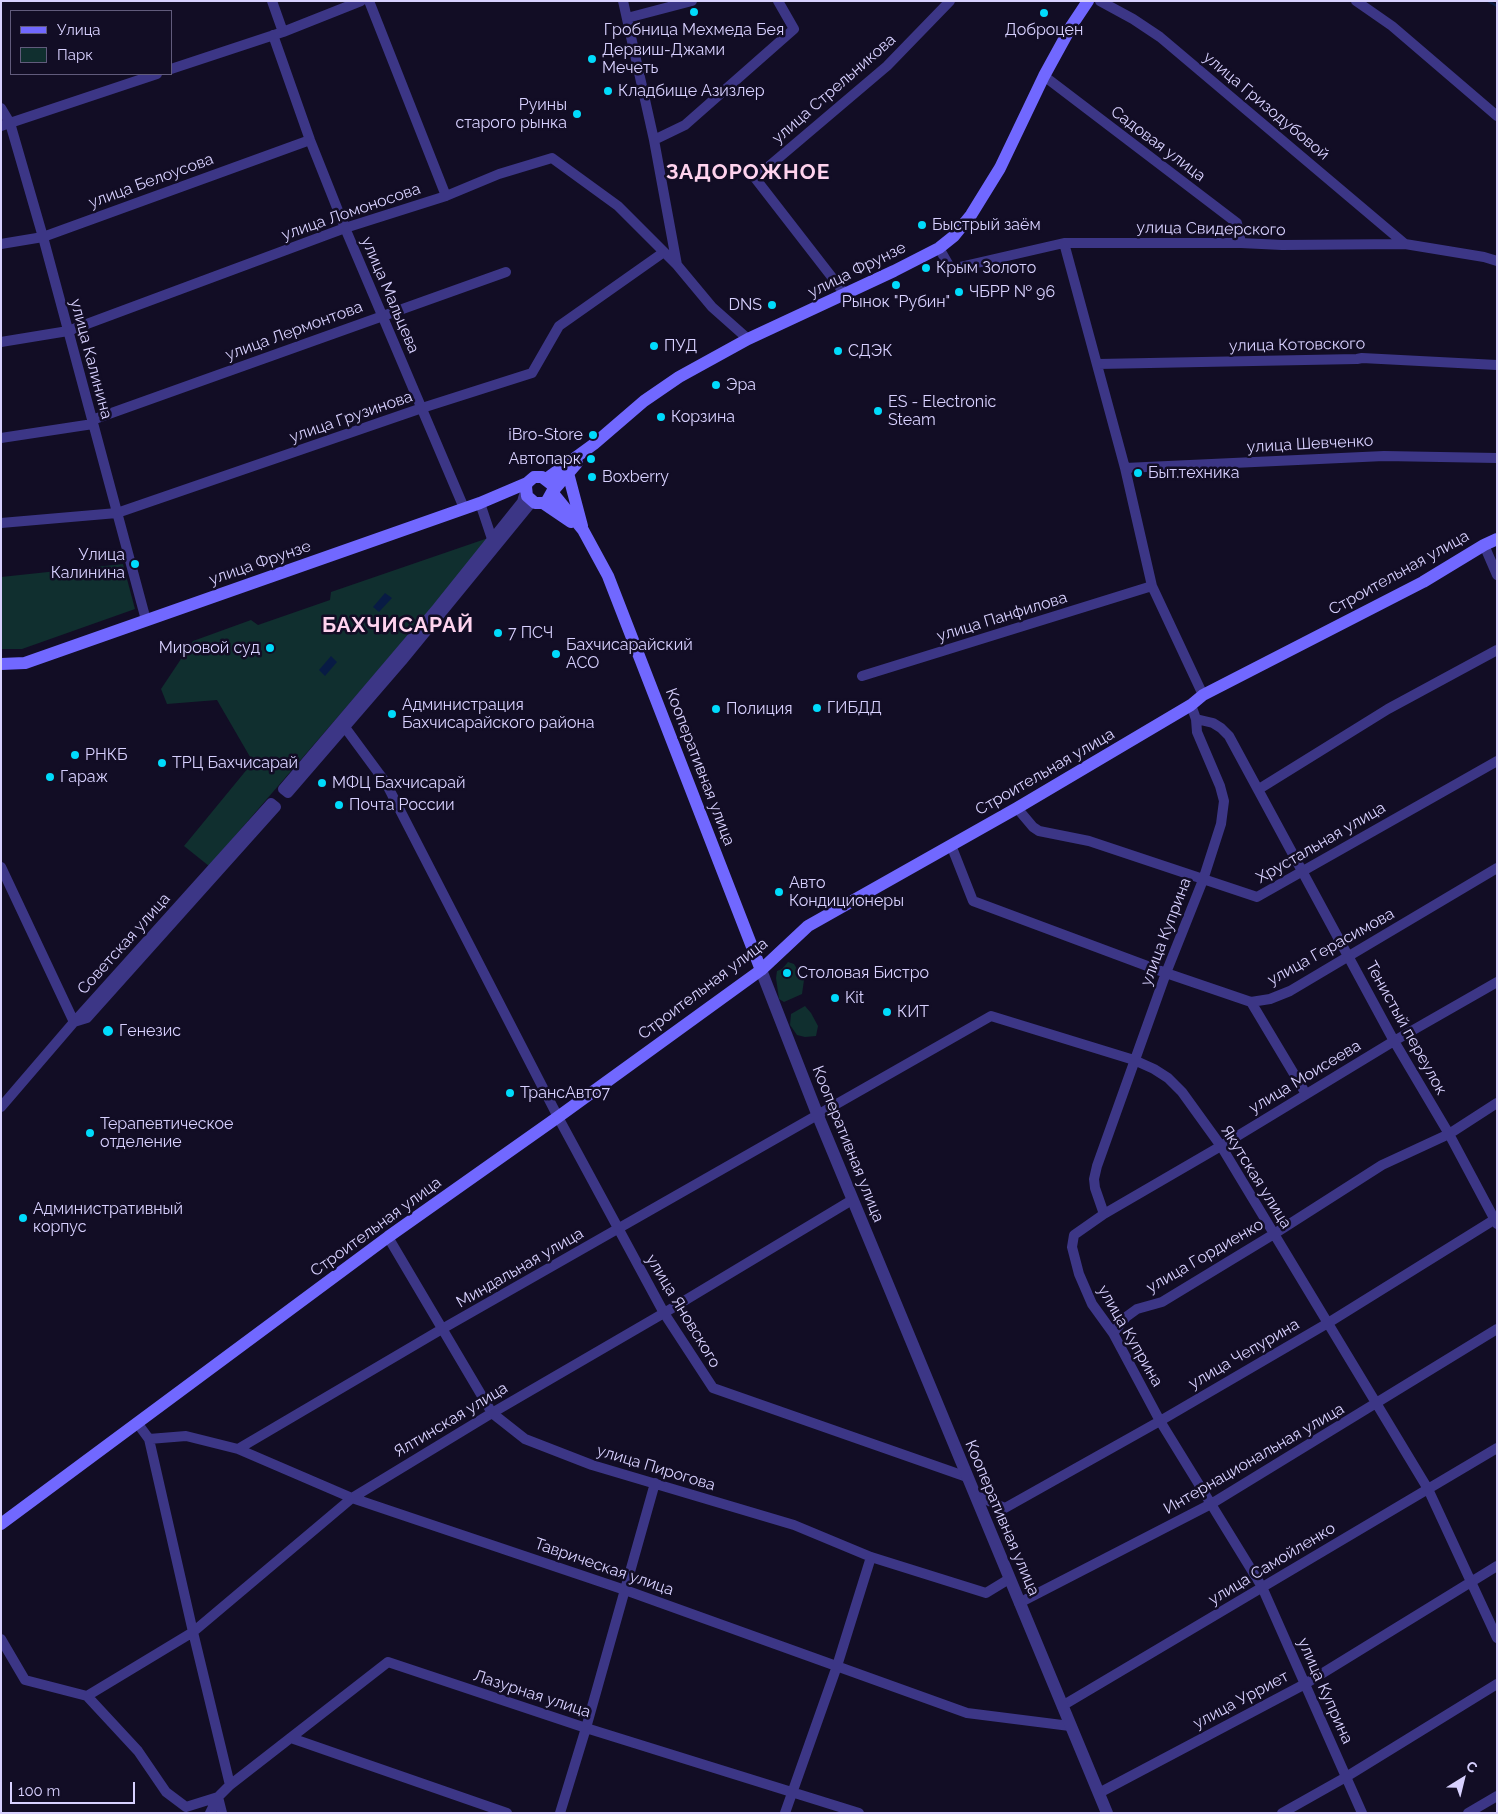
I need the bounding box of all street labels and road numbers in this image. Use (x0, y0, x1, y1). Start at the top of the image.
street label: улица Стрельникова (768, 30, 900, 148)
street label: улица Гризодубовой (1199, 48, 1333, 164)
street label: Садовая улица (1107, 102, 1209, 186)
street label: улица Белоусова (86, 150, 216, 212)
street label: улица Ломоносова (279, 179, 423, 245)
street label: улица Свидерского (1136, 218, 1286, 240)
street label: улица Мальцева (357, 234, 423, 356)
street label: улица Фрунзе (805, 238, 909, 302)
street label: улица Калинина (66, 297, 116, 421)
street label: улица Лермонтова (223, 297, 365, 365)
street label: улица Котовского (1229, 334, 1365, 356)
street label: улица Грузинова (287, 387, 415, 447)
street label: улица Шевченко (1246, 431, 1374, 457)
street label: Строительная улица (1326, 527, 1472, 619)
street label: улица Фрунзе (206, 537, 314, 589)
street label: улица Панфилова (934, 588, 1070, 646)
street label: Кооперативная улица (661, 686, 739, 848)
street label: Строительная улица (972, 724, 1118, 820)
street label: Хрустальная улица (1253, 798, 1389, 888)
street label: улица Куприна (1137, 875, 1195, 989)
street label: Советская улица (74, 889, 174, 999)
street label: улица Герасимова (1264, 904, 1398, 990)
street label: Строительная улица (634, 934, 772, 1044)
street label: Тенистый переулок (1361, 958, 1451, 1098)
street label: улица Моисеева (1246, 1036, 1364, 1118)
street label: Кооперативная улица (808, 1063, 888, 1225)
street label: Якутская улица (1217, 1122, 1295, 1232)
street label: Строительная улица (307, 1173, 445, 1281)
street label: улица Гордиенко (1143, 1215, 1267, 1297)
street label: Миндальная улица (453, 1224, 587, 1312)
street label: улица Яновского (642, 1251, 724, 1371)
street label: улица Куприна (1093, 1282, 1167, 1390)
street label: улица Чепурина (1185, 1315, 1303, 1393)
street label: Ялтинская улица (391, 1379, 511, 1461)
street label: Интернациональная улица (1160, 1399, 1348, 1519)
street label: Кооперативная улица (961, 1437, 1043, 1599)
street label: улица Пирогова (594, 1441, 718, 1495)
street label: улица Самойленко (1205, 1519, 1339, 1609)
street label: Таврическая улица (532, 1534, 676, 1600)
street label: улица Куприна (1293, 1635, 1357, 1747)
street label: Лазурная улица (471, 1666, 593, 1722)
street label: улица Урриет (1190, 1667, 1292, 1733)

